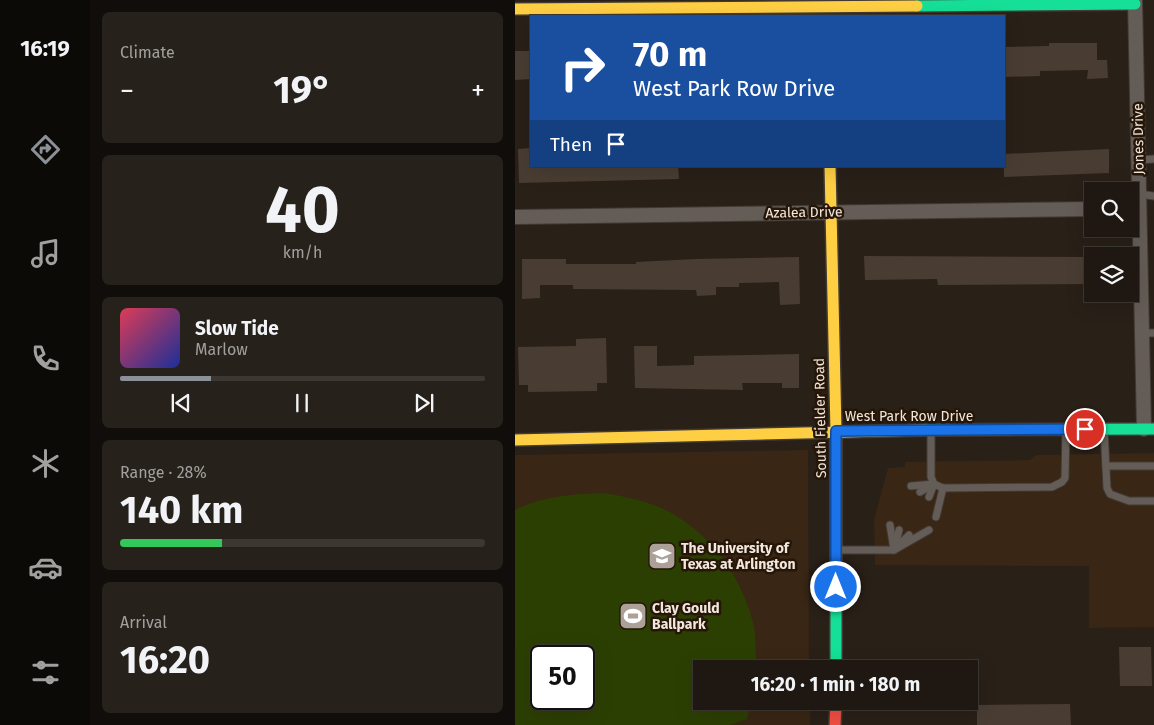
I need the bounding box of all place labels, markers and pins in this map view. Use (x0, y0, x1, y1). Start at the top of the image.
pin (1064, 408, 1106, 450)
place label: The University of Texas at Arlington (681, 540, 795, 573)
school or university icon: The University of Texas at Arlington (647, 541, 677, 571)
place label: Clay Gould Ballpark (652, 600, 720, 633)
sports icon: Clay Gould Ballpark (618, 601, 648, 631)

